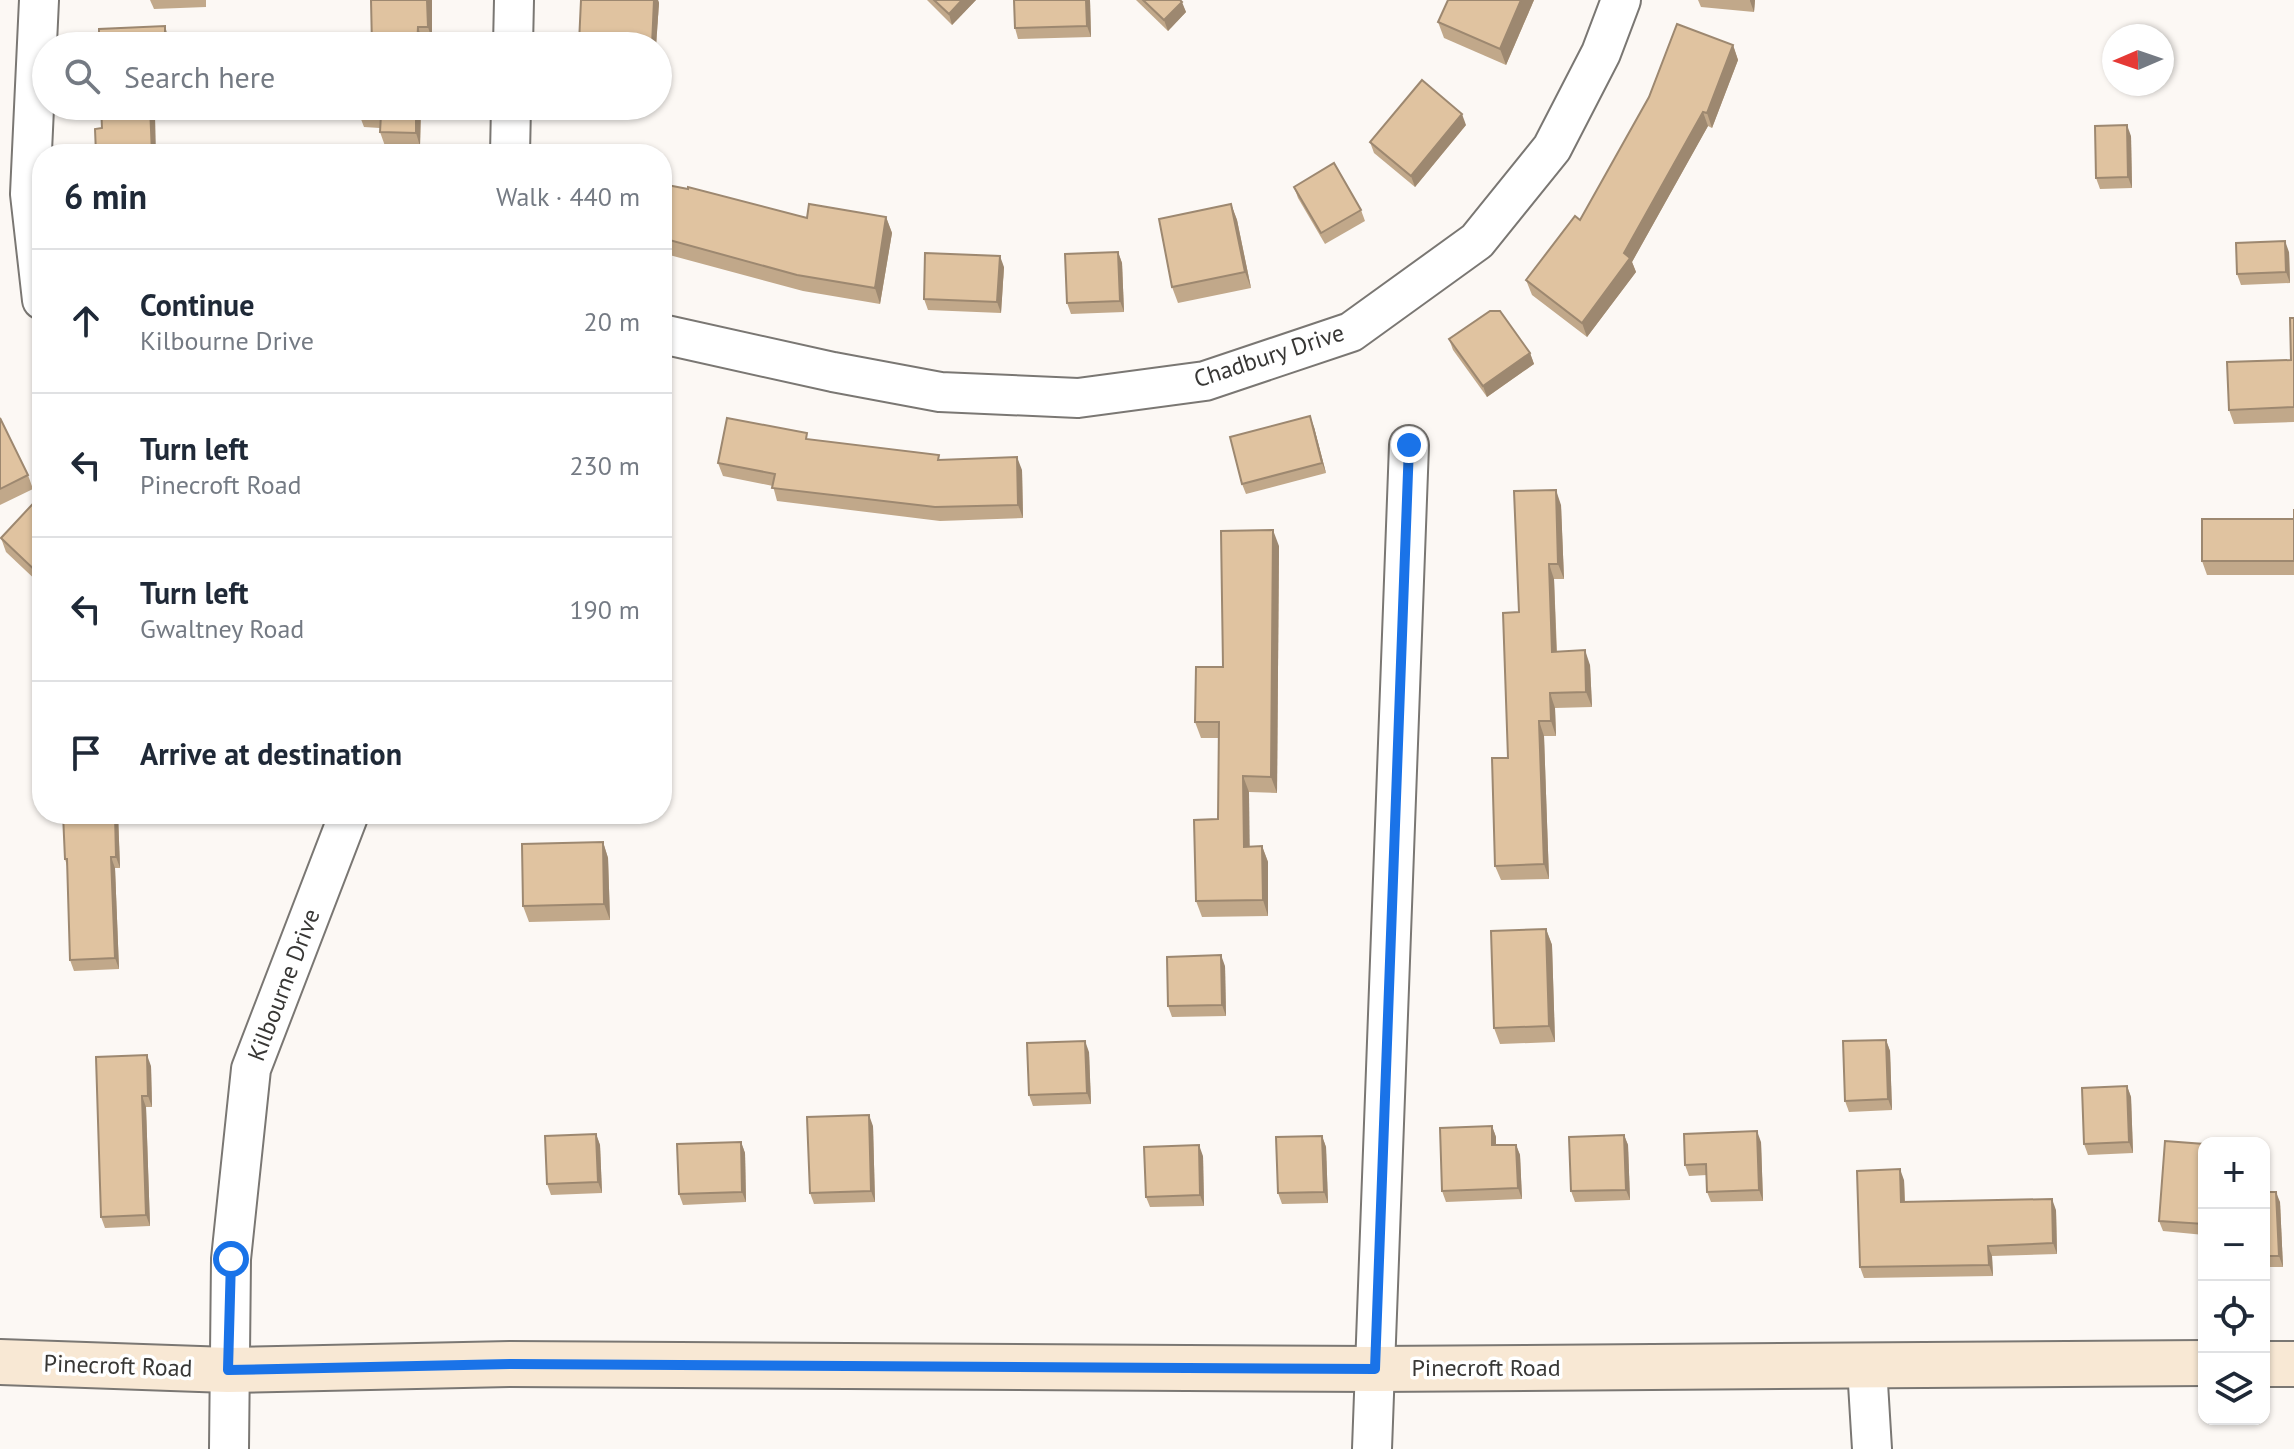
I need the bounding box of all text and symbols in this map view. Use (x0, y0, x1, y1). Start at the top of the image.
north arrow (2102, 24, 2174, 96)
search box (32, 32, 672, 120)
icon: search (60, 54, 104, 98)
text: Search here (124, 57, 275, 96)
text: 6 min (64, 174, 147, 218)
text: Walk · 440 m (496, 180, 640, 213)
text: Continue (140, 285, 254, 324)
icon: ahead (64, 299, 108, 343)
text: 20 m (584, 305, 640, 338)
street label: Chadbury Drive (1190, 317, 1348, 394)
text: Kilbourne Drive (140, 324, 314, 357)
route end (1391, 427, 1427, 463)
text: Turn left (140, 429, 248, 468)
icon: left (64, 443, 108, 487)
text: 230 m (569, 449, 640, 482)
text: Pinecroft Road (140, 468, 302, 501)
text: Turn left (140, 573, 248, 612)
icon: left (64, 587, 108, 631)
text: 190 m (569, 593, 640, 626)
text: Gwaltney Road (140, 612, 304, 645)
icon: arrive (64, 731, 108, 775)
text: Arrive at destination (140, 734, 402, 773)
street label: Kilbourne Drive (240, 904, 327, 1065)
map controls (2198, 1137, 2270, 1425)
button: + (2198, 1137, 2270, 1209)
button: − (2198, 1209, 2270, 1281)
route start (213, 1241, 249, 1277)
button: locate (2198, 1281, 2270, 1353)
street label: Pinecroft Road (43, 1347, 193, 1384)
street label: Pinecroft Road (1411, 1352, 1561, 1383)
button: layers (2198, 1353, 2270, 1425)

